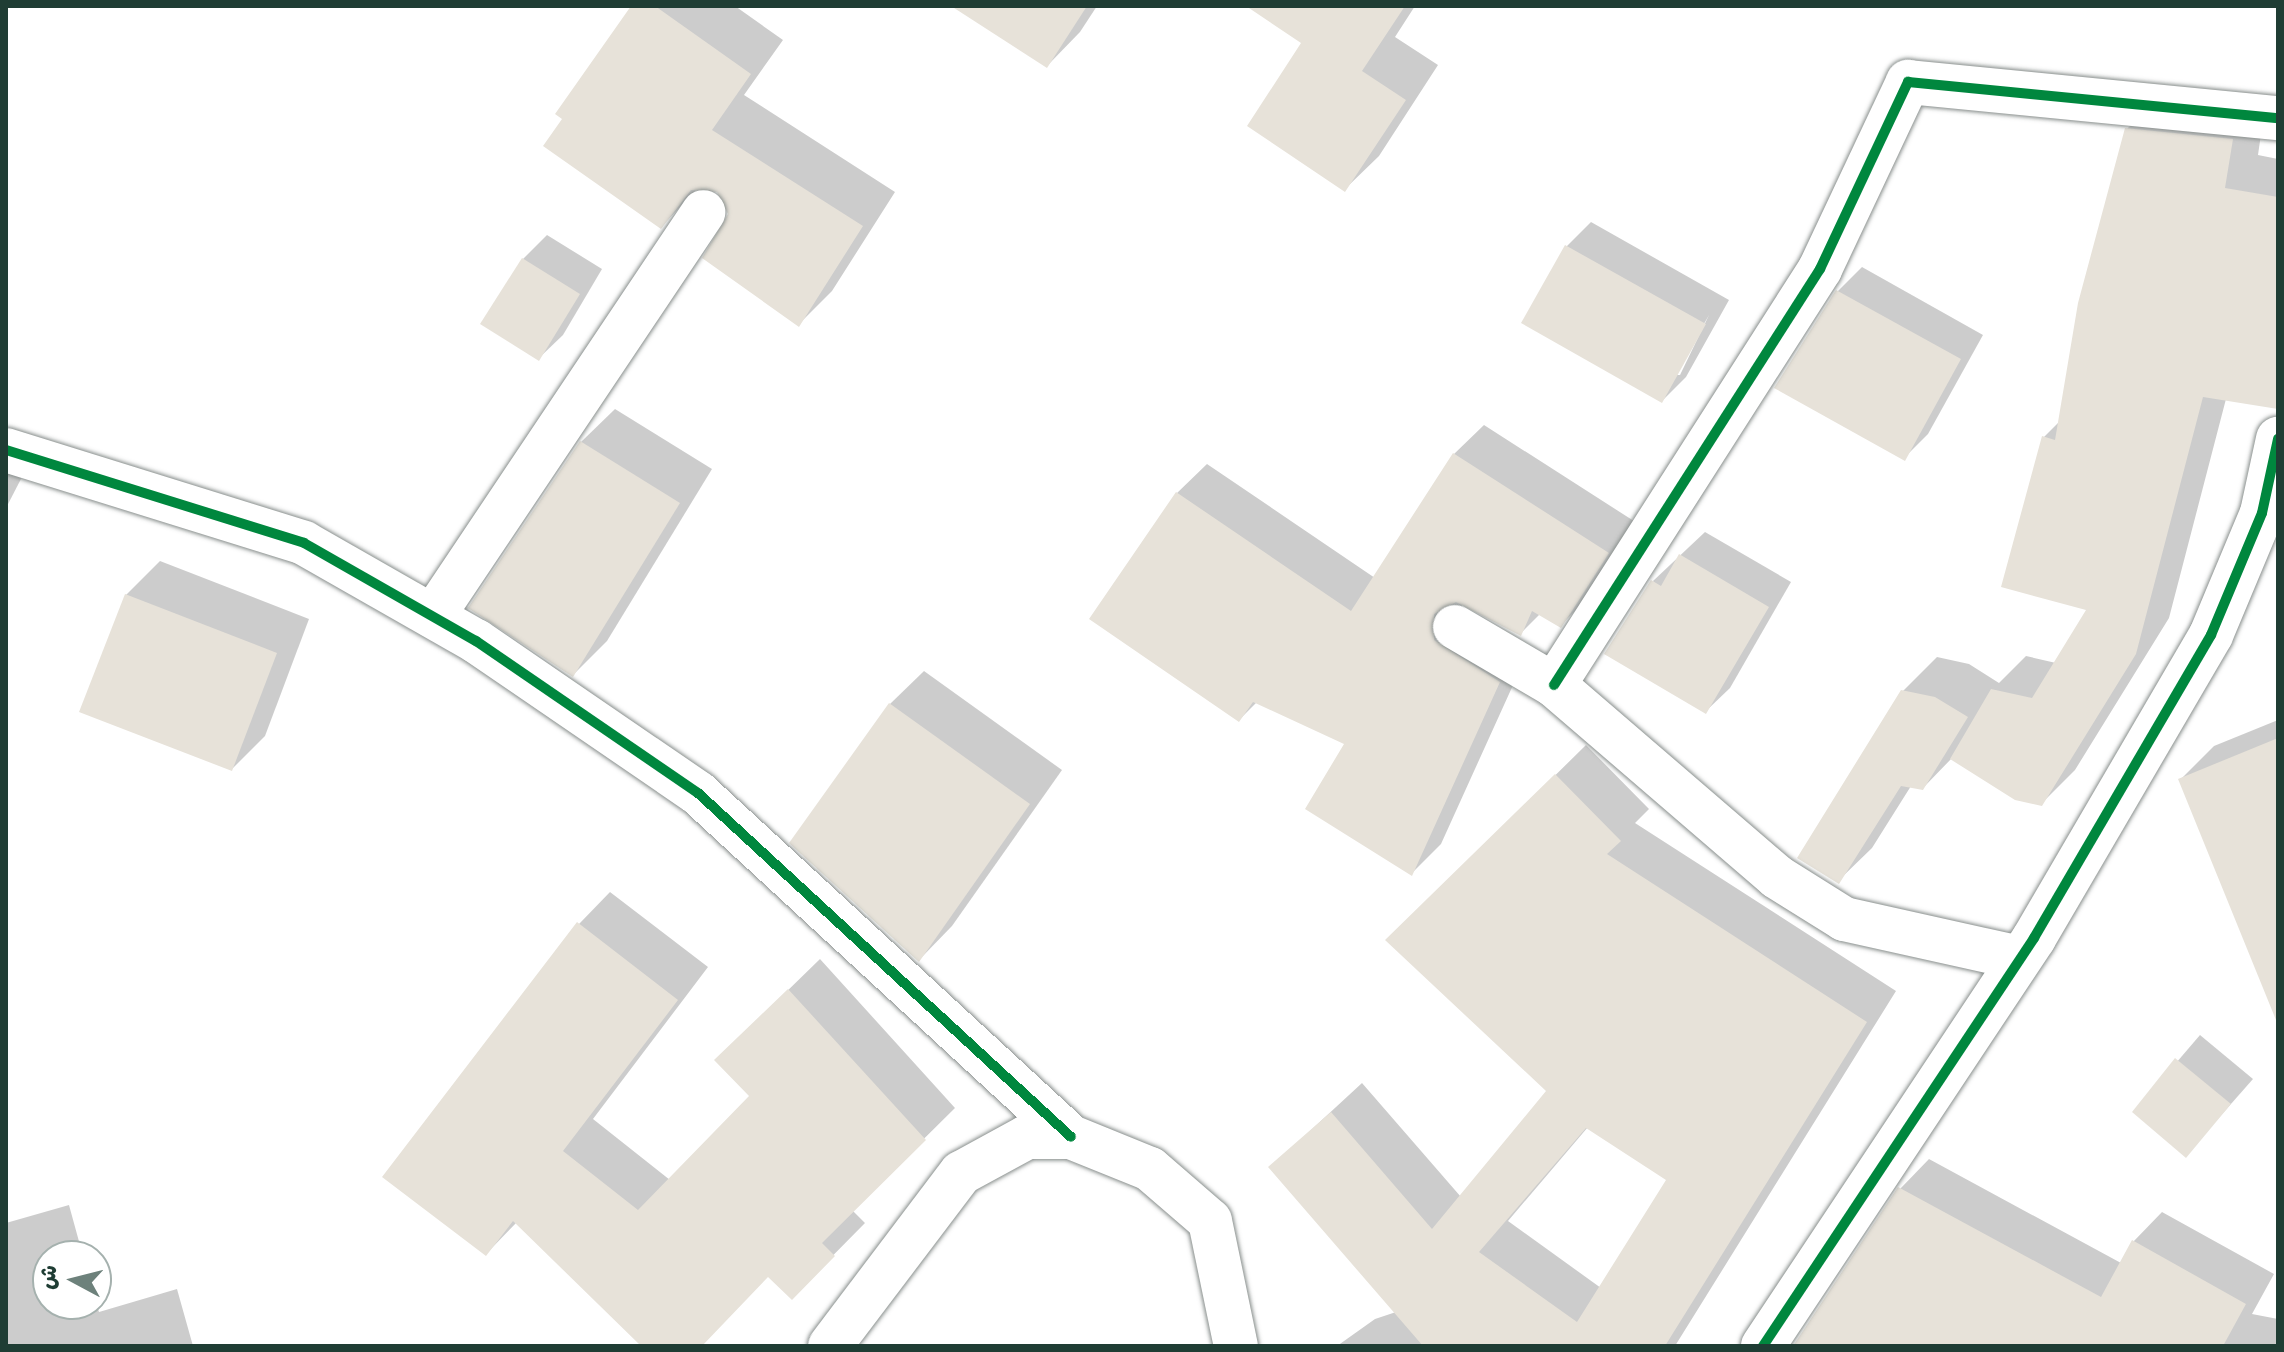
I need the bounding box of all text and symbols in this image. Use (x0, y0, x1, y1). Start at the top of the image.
north arrow (32, 1240, 112, 1320)
text: ش (31, 1263, 69, 1291)

